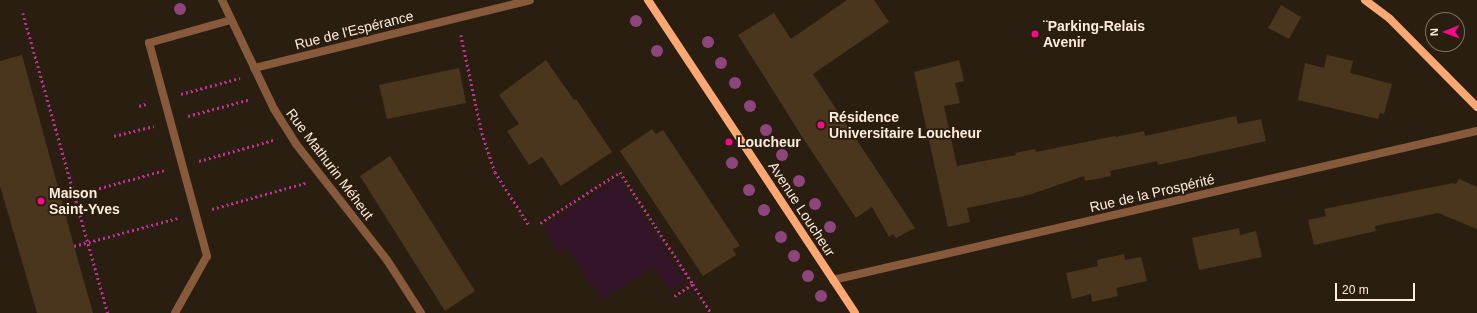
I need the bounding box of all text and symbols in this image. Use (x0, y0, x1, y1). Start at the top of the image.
street label: Rue de l'Espérance (293, 7, 415, 53)
north arrow (1425, 12, 1465, 52)
place label: ¨Parking-Relais Avenir (1043, 18, 1145, 50)
text: N (1428, 28, 1440, 36)
marker: ¨Parking-Relais Avenir (1030, 29, 1040, 39)
street label: Rue Mathurin Méheut (283, 105, 377, 223)
place label: Résidence Universitaire Loucheur (829, 109, 981, 142)
marker: Résidence Universitaire Loucheur (816, 120, 826, 130)
place label: Loucheur (737, 134, 801, 150)
marker: Loucheur (724, 137, 734, 147)
street label: Avenue Loucheur (765, 159, 839, 259)
street label: Rue de la Prospérité (1088, 170, 1216, 216)
place label: Maison Saint-Yves (49, 185, 120, 218)
marker: Maison Saint-Yves (36, 196, 46, 206)
scale bar (1337, 275, 1417, 301)
text: 20 m (1342, 283, 1369, 297)

